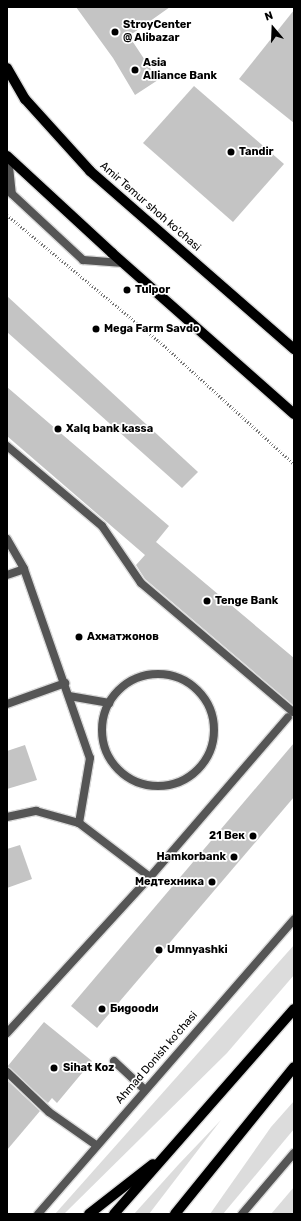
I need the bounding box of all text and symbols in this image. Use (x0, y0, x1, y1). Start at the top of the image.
north arrow (253, 8, 293, 48)
text: N (263, 9, 275, 24)
place label: StroyCenter @ Alibazar (123, 19, 191, 45)
marker: StroyCenter @ Alibazar (110, 27, 120, 37)
place label: Asia Alliance Bank (143, 57, 217, 83)
marker: Asia Alliance Bank (130, 65, 140, 75)
place label: Tandir (239, 145, 274, 159)
marker: Tandir (226, 147, 236, 157)
street label: Amir Temur shoh ko'chasi (97, 159, 203, 255)
place label: Tulpor (135, 283, 170, 297)
marker: Tulpor (122, 285, 132, 295)
place label: Mega Farm Savdo (104, 322, 200, 336)
marker: Mega Farm Savdo (91, 324, 101, 334)
place label: Xalq bank kassa (66, 422, 153, 436)
marker: Xalq bank kassa (53, 424, 63, 434)
place label: Tenge Bank (215, 594, 278, 608)
marker: Tenge Bank (202, 596, 212, 606)
place label: Ахматжонов (87, 630, 159, 644)
marker: Ахматжонов (74, 632, 84, 642)
place label: 21 Век (209, 829, 245, 843)
marker: 21 Век (248, 831, 258, 841)
place label: Hamkorbank (156, 850, 226, 864)
marker: Hamkorbank (229, 852, 239, 862)
place label: Медтехника (135, 875, 204, 889)
marker: Медтехника (207, 877, 217, 887)
place label: Umnyashki (167, 943, 228, 957)
marker: Umnyashki (154, 945, 164, 955)
place label: Биgoodи (110, 1002, 159, 1016)
marker: Биgoodи (97, 1004, 107, 1014)
street label: Ahmad Donish ko'chasi (113, 1009, 201, 1107)
place label: Sihat Koz (63, 1061, 114, 1075)
marker: Sihat Koz (48, 1062, 60, 1074)

